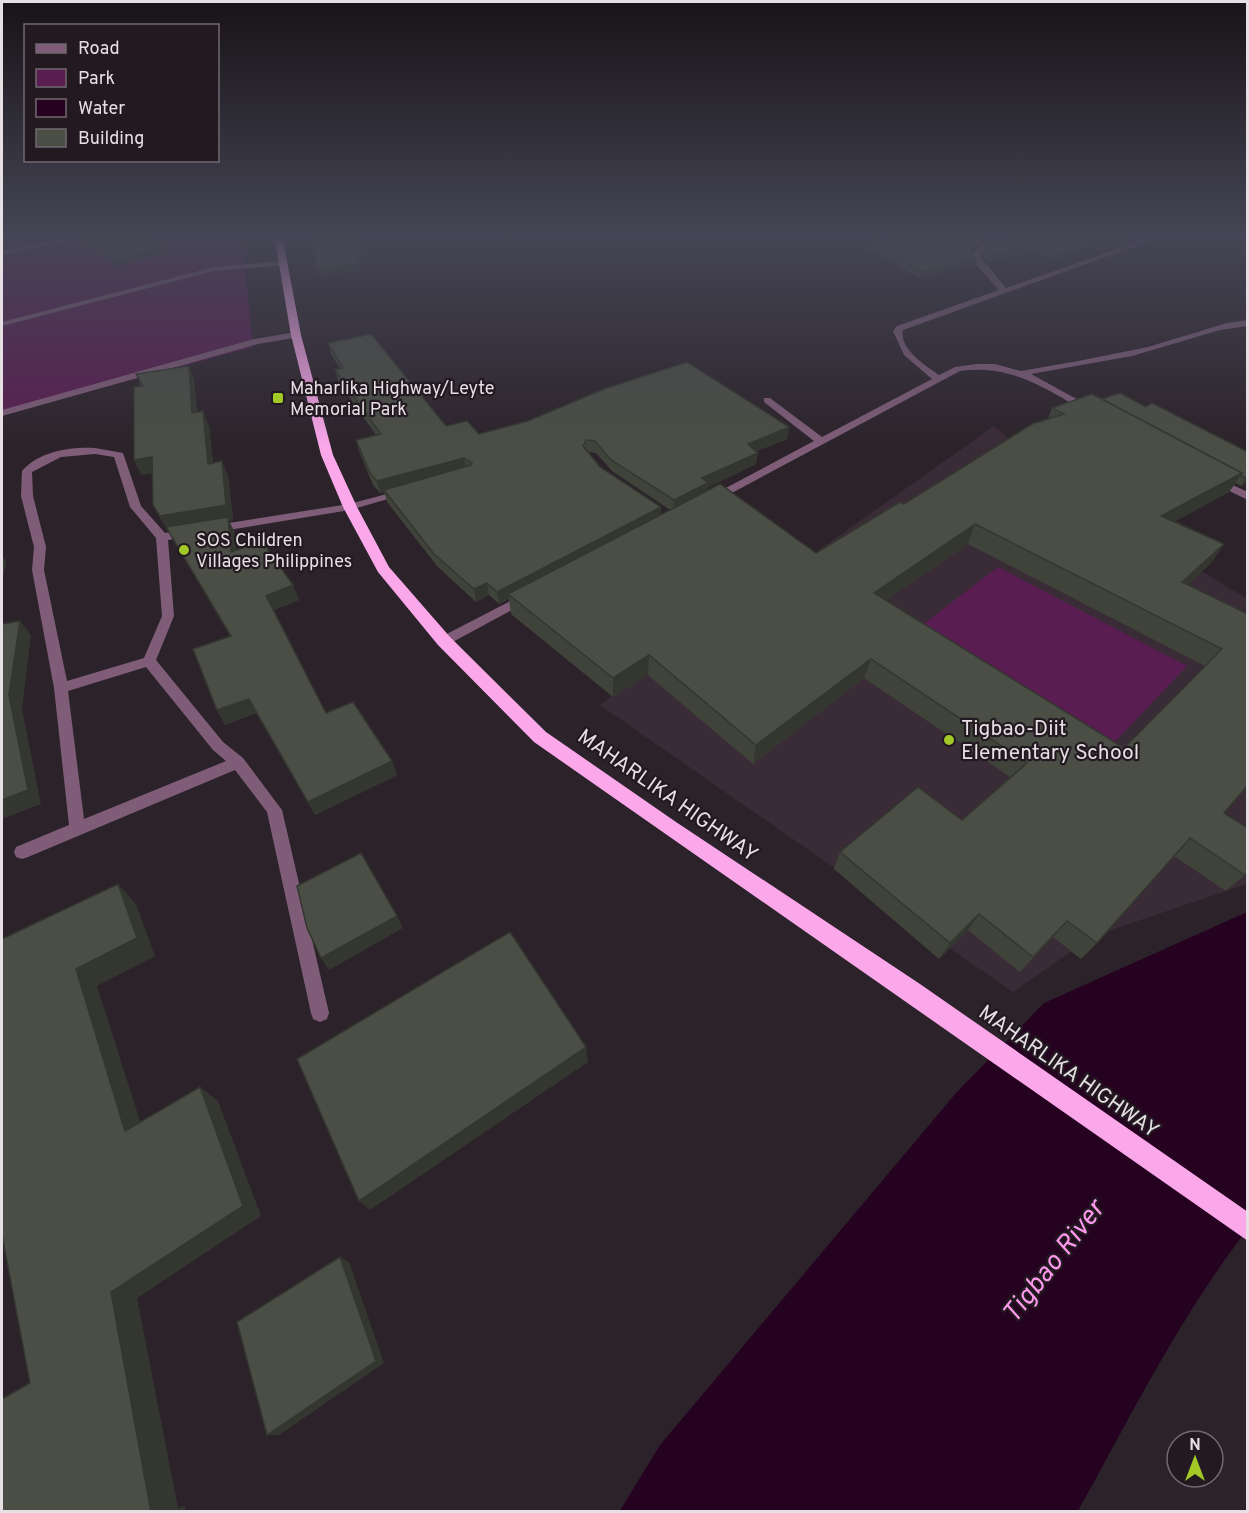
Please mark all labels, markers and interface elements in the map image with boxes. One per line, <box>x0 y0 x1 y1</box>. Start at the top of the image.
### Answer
legend <box>24 24 219 162</box>
text: Road <box>78 38 120 61</box>
text: Park <box>78 68 115 91</box>
text: Water <box>78 98 125 121</box>
text: Building <box>78 128 144 151</box>
place label: Maharlika Highway/Leyte Memorial Park <box>290 378 494 422</box>
marker: Maharlika Highway/Leyte Memorial Park <box>271 391 285 405</box>
place label: SOS Children Villages Philippines <box>196 530 352 574</box>
marker: SOS Children Villages Philippines <box>177 543 191 557</box>
place label: Tigbao-Diit Elementary School <box>961 716 1139 767</box>
street label: MAHARLIKA HIGHWAY <box>572 724 763 869</box>
marker: Tigbao-Diit Elementary School <box>942 733 956 747</box>
street label: MAHARLIKA HIGHWAY <box>973 1000 1164 1145</box>
water label: Tigbao River <box>996 1192 1115 1331</box>
north arrow <box>1165 1429 1225 1489</box>
text: N <box>1189 1436 1201 1456</box>

